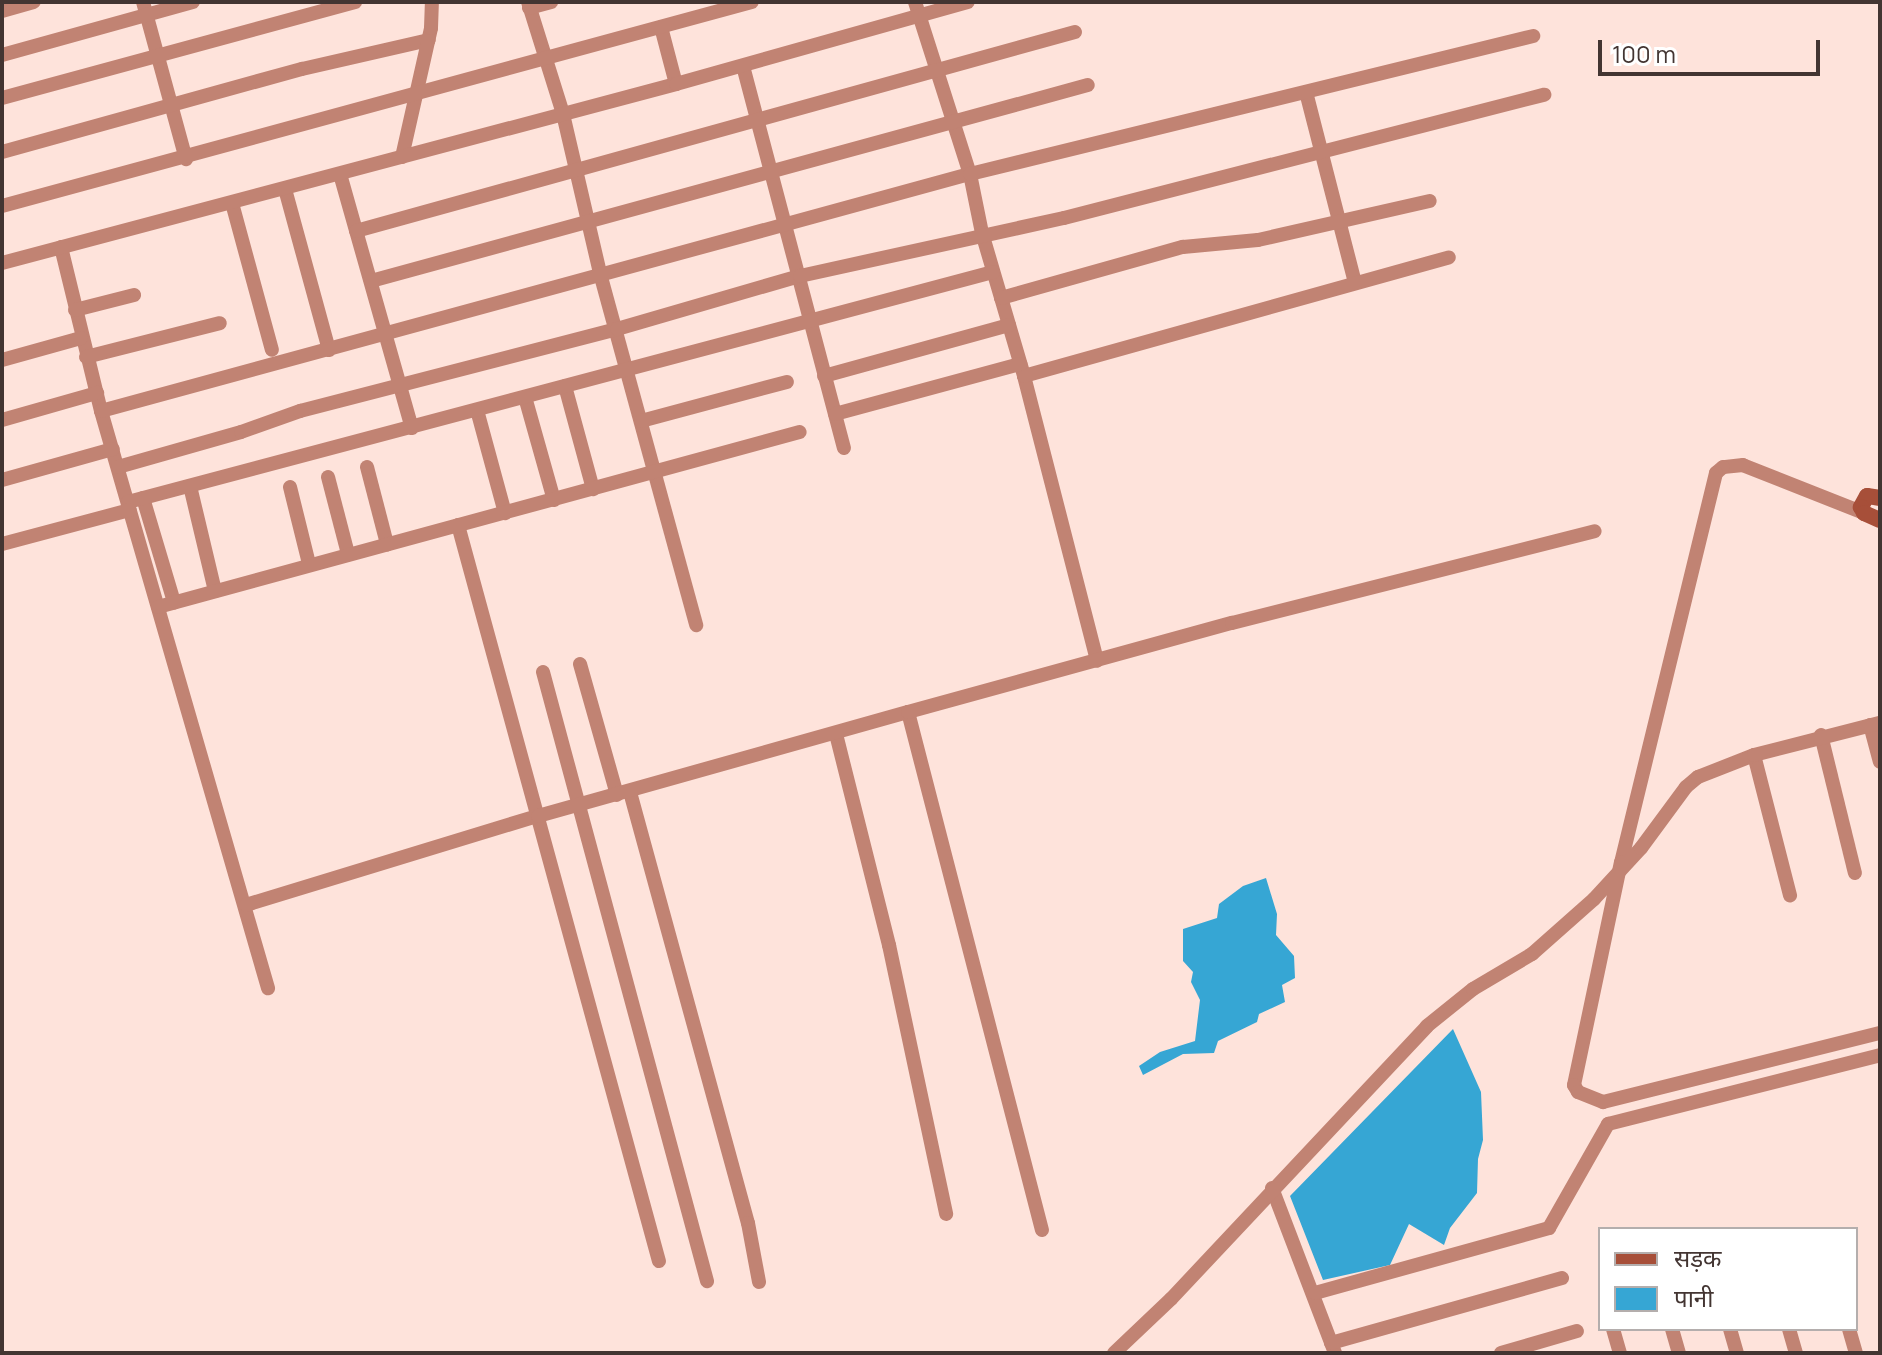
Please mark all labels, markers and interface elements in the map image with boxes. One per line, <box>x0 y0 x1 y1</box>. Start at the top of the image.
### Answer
scale bar <box>1602 24 1824 74</box>
text: 100 m <box>1612 37 1676 70</box>
legend <box>1598 1227 1858 1331</box>
text: सड़क <box>1674 1241 1722 1274</box>
text: पानी <box>1674 1281 1713 1314</box>

